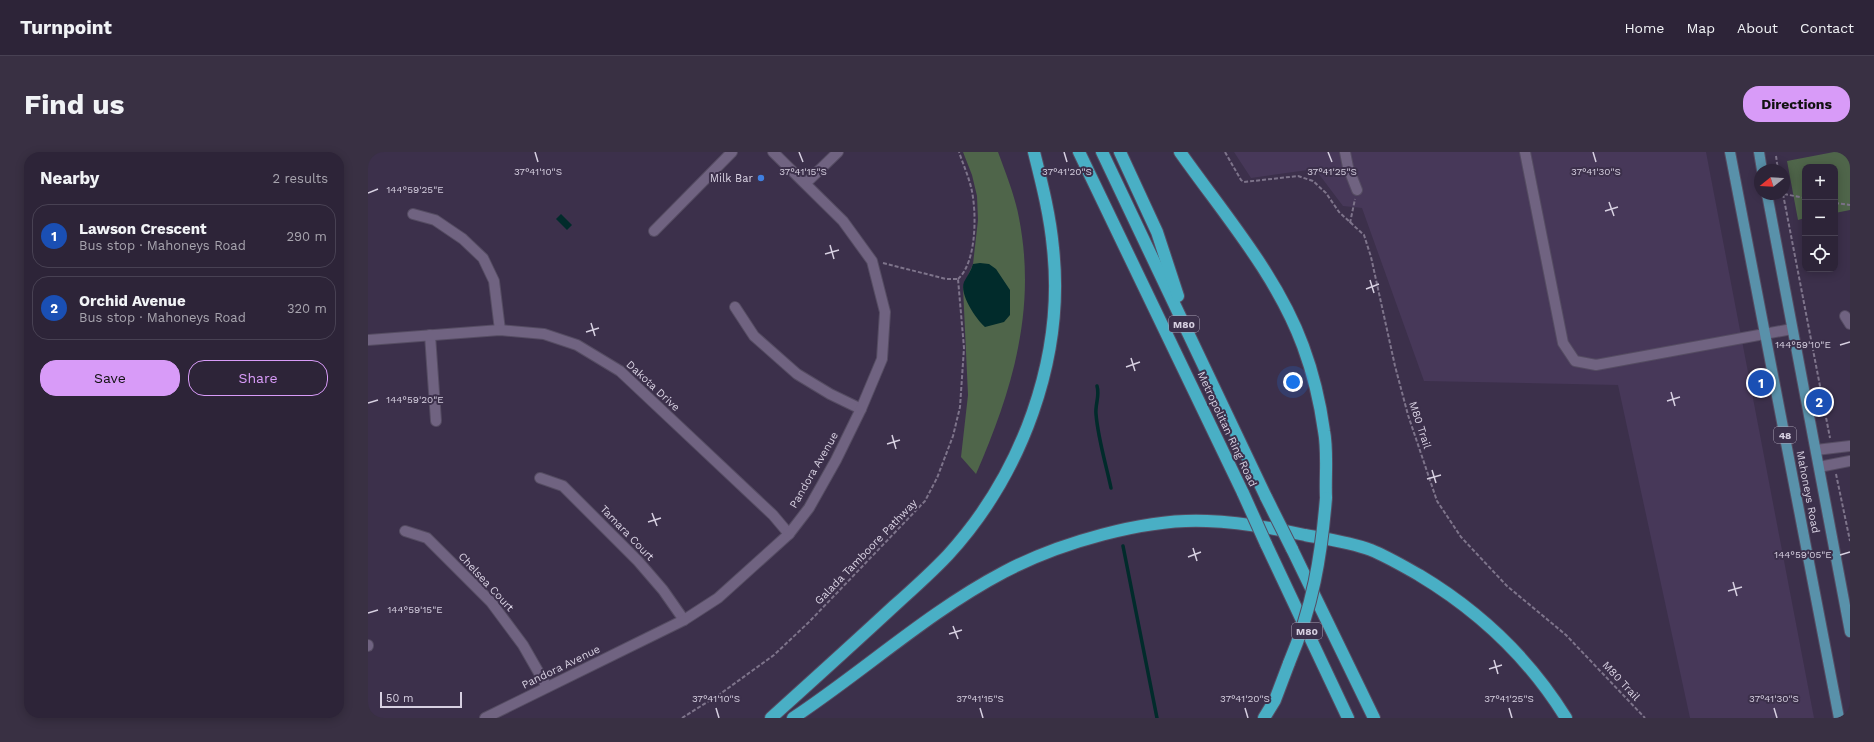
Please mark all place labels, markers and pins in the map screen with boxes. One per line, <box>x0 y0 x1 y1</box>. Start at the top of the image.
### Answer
place label: Milk Bar <box>710 172 753 185</box>
marker: Milk Bar <box>756 173 766 183</box>
pin: 1 <box>1748 368 1774 398</box>
pin: 2 <box>1806 387 1832 417</box>

